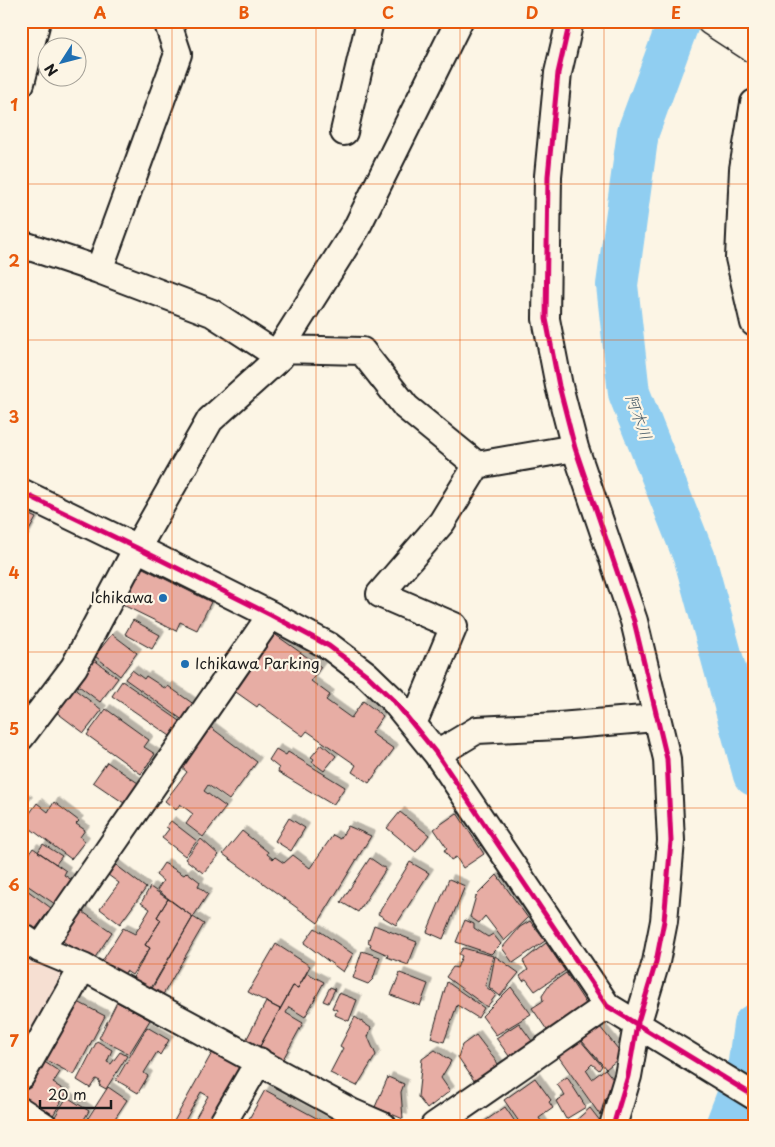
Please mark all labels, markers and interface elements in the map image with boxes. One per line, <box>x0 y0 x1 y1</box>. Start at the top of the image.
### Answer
text: A <box>94 0 107 24</box>
text: B <box>239 0 250 24</box>
text: C <box>382 0 394 24</box>
text: D <box>526 0 538 24</box>
text: E <box>671 0 681 24</box>
north arrow <box>38 38 88 88</box>
text: N <box>39 59 63 81</box>
text: 1 <box>10 92 18 116</box>
text: 2 <box>8 248 20 272</box>
water label: 阿木川 <box>620 390 659 443</box>
text: 3 <box>9 404 19 428</box>
text: 4 <box>9 560 20 584</box>
place label: Ichikawa <box>90 585 154 608</box>
marker: Ichikawa <box>157 592 169 604</box>
place label: Ichikawa Parking <box>195 651 320 674</box>
marker: Ichikawa Parking <box>179 658 191 670</box>
text: 5 <box>9 716 19 740</box>
text: 6 <box>8 872 20 896</box>
text: 7 <box>9 1028 19 1052</box>
scale bar <box>40 1077 111 1109</box>
text: 20 m <box>48 1082 87 1105</box>

